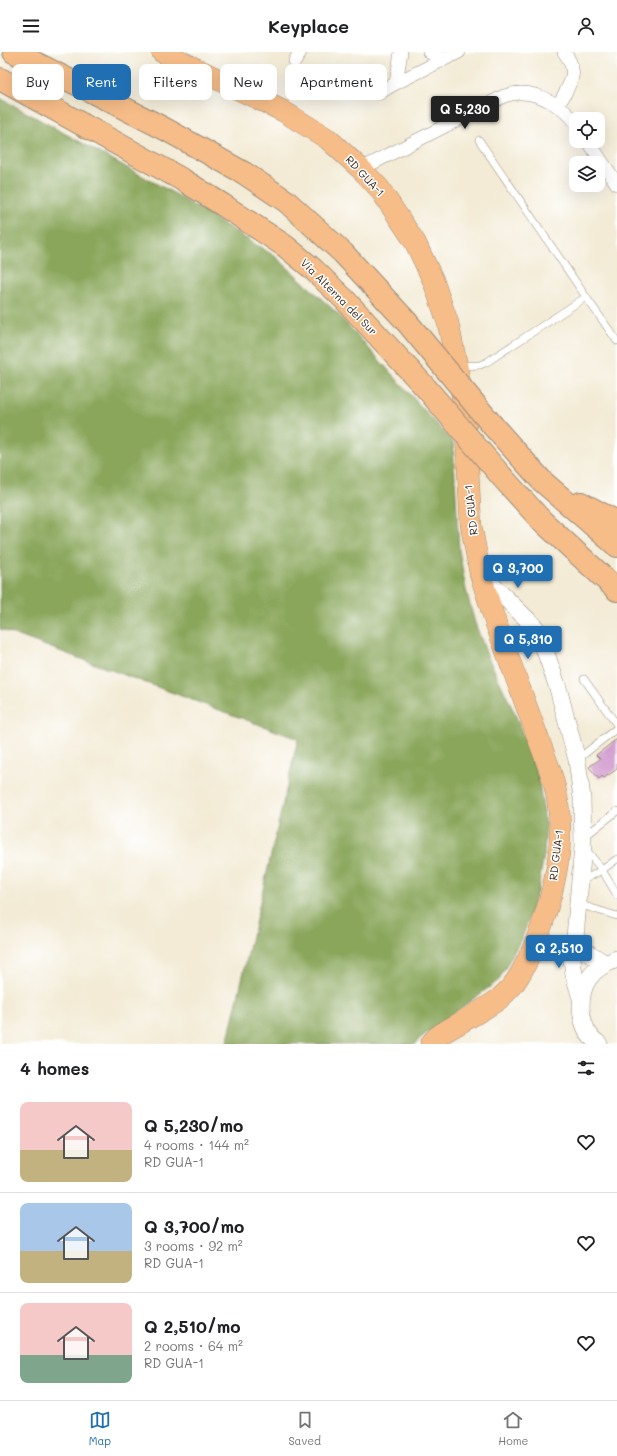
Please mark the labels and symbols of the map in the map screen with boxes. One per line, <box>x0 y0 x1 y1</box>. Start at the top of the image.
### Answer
pin: Q 5,230 <box>428 96 502 130</box>
street label: RD GUA-1 <box>343 152 388 199</box>
street label: Vía Alterna del Sur <box>298 255 381 338</box>
street label: RD GUA-1 <box>460 484 481 536</box>
pin: Q 3,700 <box>481 555 555 589</box>
pin: Q 5,310 <box>491 626 565 660</box>
street label: RD GUA-1 <box>545 829 566 881</box>
pin: Q 2,510 <box>522 935 596 969</box>

